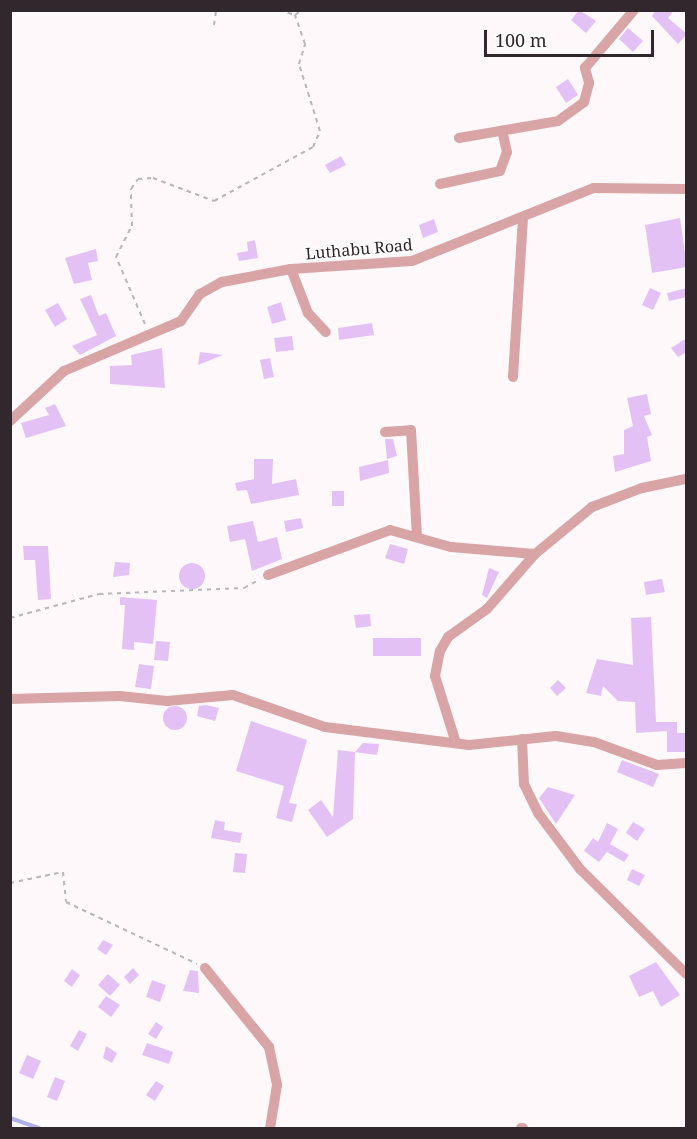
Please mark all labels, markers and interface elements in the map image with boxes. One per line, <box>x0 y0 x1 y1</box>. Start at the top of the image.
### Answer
scale bar <box>487 18 656 56</box>
text: 100 m <box>495 28 547 52</box>
street label: Luthabu Road <box>305 235 413 263</box>

